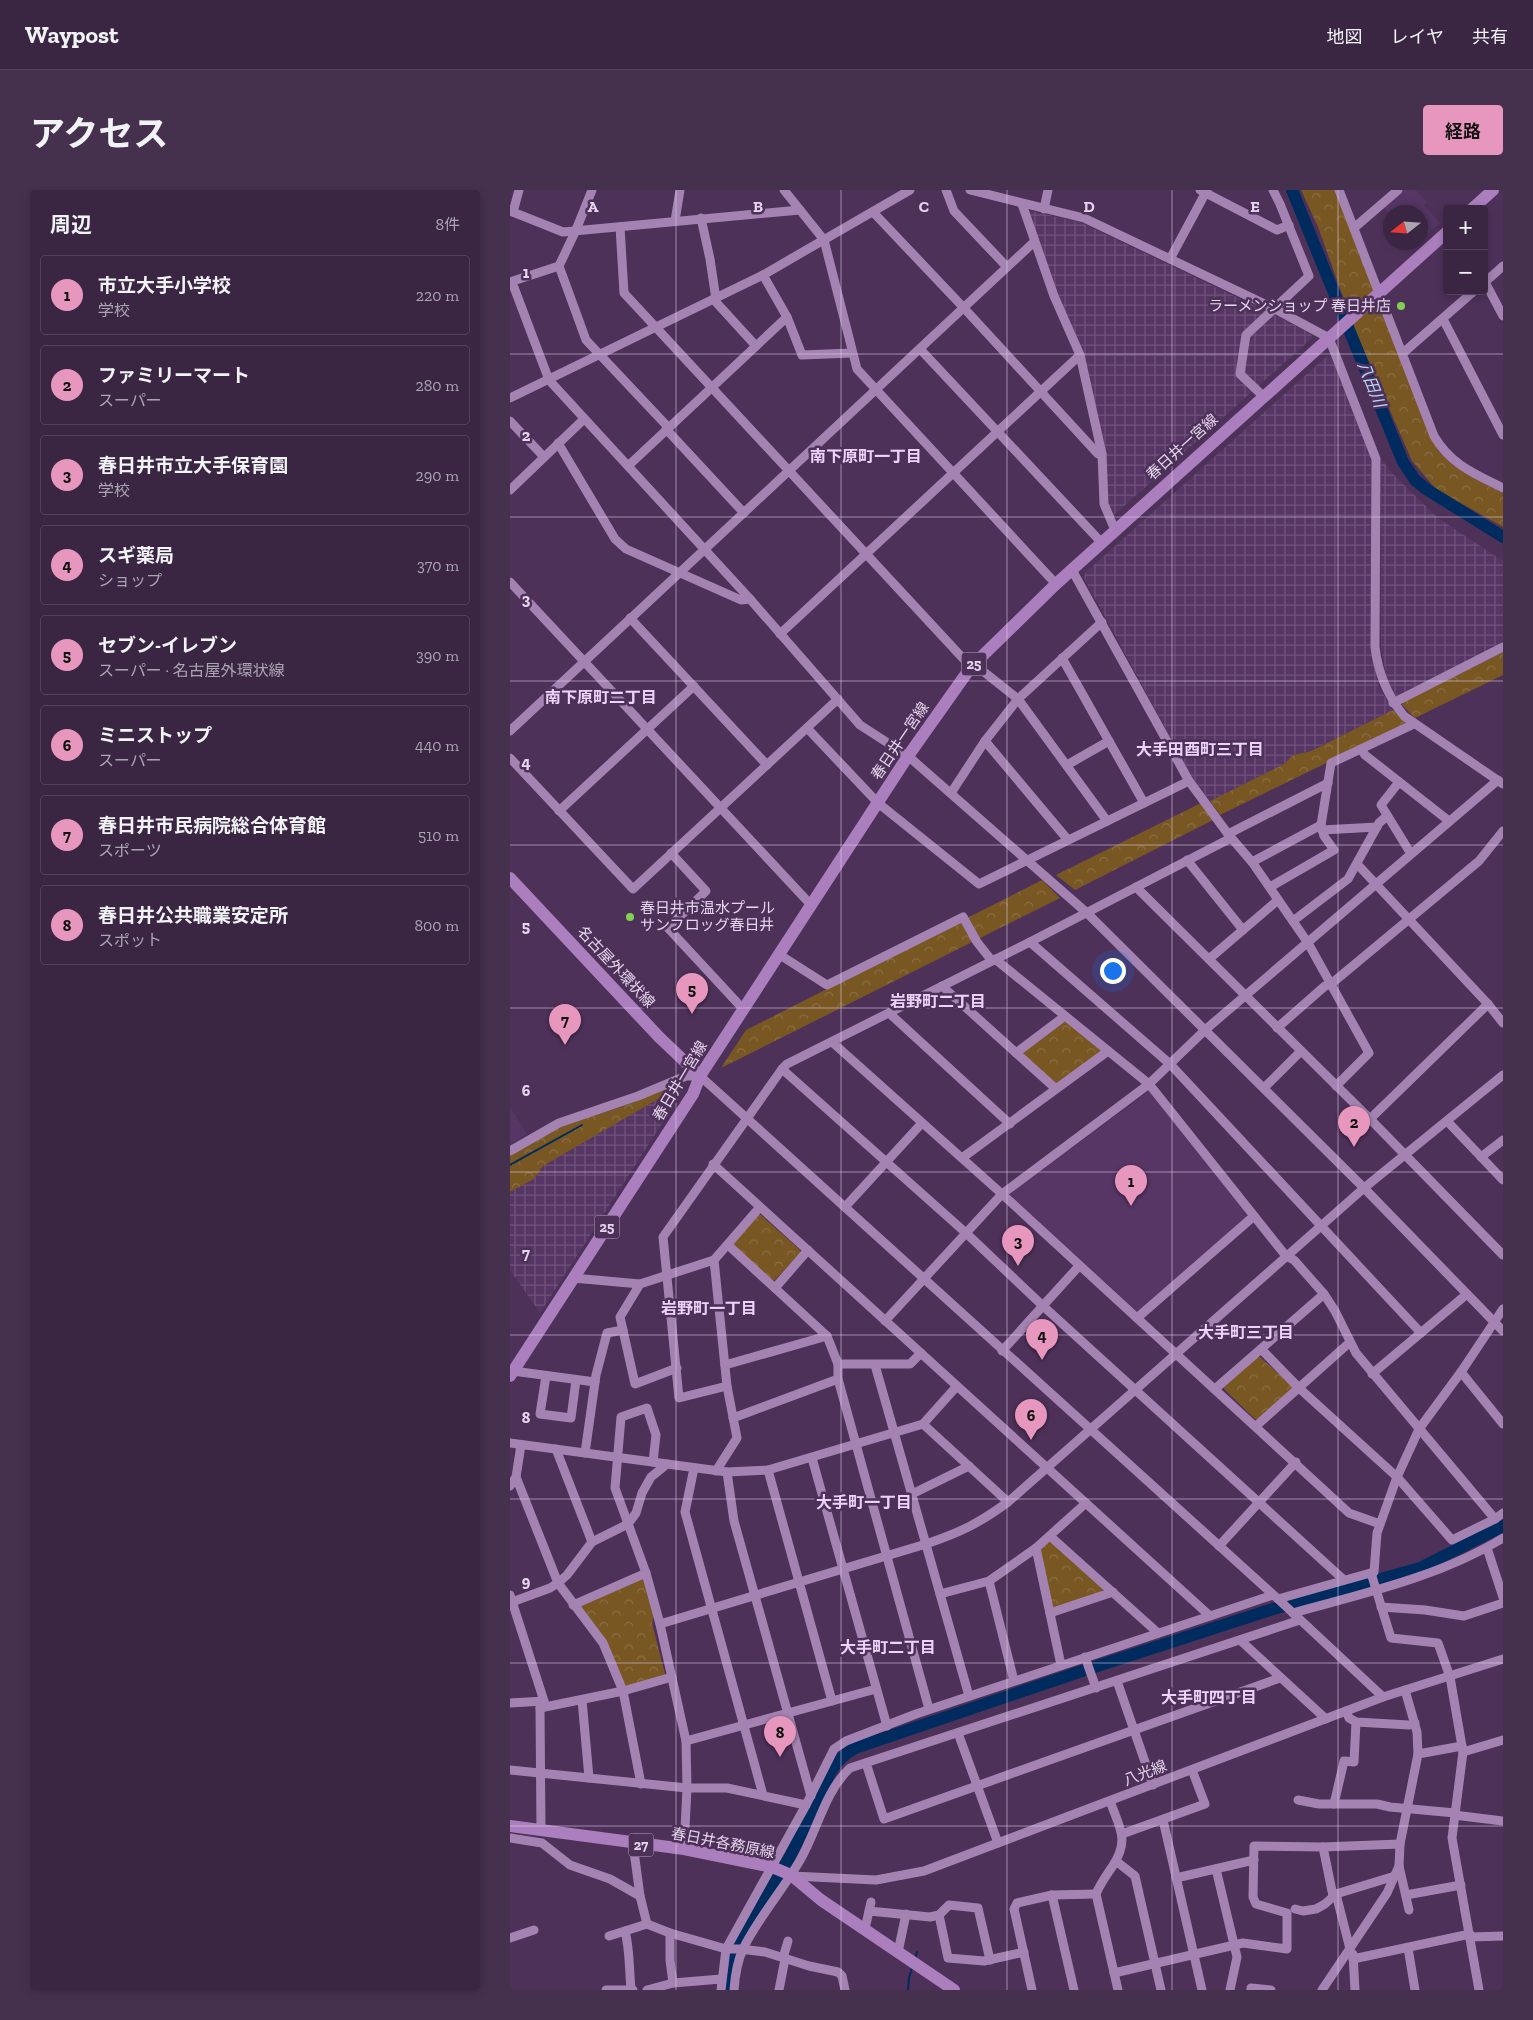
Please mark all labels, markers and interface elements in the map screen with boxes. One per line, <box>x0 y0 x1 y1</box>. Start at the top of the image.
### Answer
text: Waypost <box>25 20 119 49</box>
text: 地図 <box>1327 26 1363 48</box>
text: レイヤ <box>1391 26 1444 48</box>
text: 共有 <box>1472 26 1508 48</box>
button: 経路 <box>1423 105 1503 155</box>
text: アクセス <box>30 113 168 155</box>
text: A <box>588 197 599 216</box>
text: B <box>753 197 763 216</box>
text: C <box>919 197 929 216</box>
text: D <box>1083 197 1095 216</box>
text: E <box>1250 197 1260 216</box>
north arrow <box>1383 205 1428 250</box>
map controls <box>1443 205 1488 295</box>
button: + <box>1443 205 1488 250</box>
text: 周辺 <box>50 212 92 237</box>
text: 8件 <box>435 215 460 234</box>
button: − <box>1443 250 1488 295</box>
text: 1 <box>523 263 530 282</box>
text: 市立大手小学校 <box>98 274 231 297</box>
text: 1 <box>64 286 70 305</box>
text: 220 m <box>416 286 459 305</box>
place label: ラーメンショップ 春日井店 <box>1208 297 1391 315</box>
marker: ラーメンショップ 春日井店 <box>1395 300 1407 312</box>
text: 学校 <box>98 301 130 320</box>
water label: 八田川 <box>1354 358 1390 412</box>
text: ファミリーマート <box>98 364 250 387</box>
text: 2 <box>63 376 71 395</box>
text: 280 m <box>415 376 459 395</box>
text: スーパー <box>98 391 162 410</box>
street label: 春日井一宮線 <box>1143 410 1221 484</box>
text: 2 <box>522 426 531 445</box>
district label: 南下原町一丁目 <box>810 447 922 466</box>
text: 春日井市立大手保育園 <box>98 454 288 477</box>
text: 3 <box>63 466 71 485</box>
text: 290 m <box>416 466 459 485</box>
text: 学校 <box>98 481 130 500</box>
text: スギ薬局 <box>98 544 174 567</box>
text: 4 <box>62 556 72 575</box>
text: 370 m <box>417 556 459 575</box>
text: ショップ <box>98 571 162 590</box>
text: 3 <box>522 590 531 609</box>
text: セブン-イレブン <box>98 634 237 657</box>
text: 5 <box>63 646 71 665</box>
text: 390 m <box>416 646 459 665</box>
road number: 25 <box>962 652 986 676</box>
text: スーパー · 名古屋外環状線 <box>98 661 285 680</box>
district label: 南下原町二丁目 <box>545 688 657 707</box>
street label: 春日井一宮線 <box>867 699 933 783</box>
text: ミニストップ <box>98 724 212 747</box>
text: 6 <box>63 736 71 755</box>
text: 440 m <box>415 736 459 755</box>
district label: 大手田酉町三丁目 <box>1136 740 1264 759</box>
text: スーパー <box>98 751 162 770</box>
text: 4 <box>521 753 531 772</box>
text: 春日井市民病院総合体育館 <box>98 814 326 837</box>
text: 7 <box>63 826 71 845</box>
text: 510 m <box>418 826 459 845</box>
text: スポーツ <box>98 841 162 860</box>
place label: 春日井市温水プール サンフロッグ春日井 <box>640 899 775 934</box>
text: 春日井公共職業安定所 <box>98 904 288 927</box>
marker: 春日井市温水プール サンフロッグ春日井 <box>624 911 636 923</box>
text: 8 <box>63 916 71 935</box>
text: 800 m <box>415 916 459 935</box>
text: 5 <box>522 917 530 936</box>
street label: 名古屋外環状線 <box>574 922 658 1012</box>
text: スポット <box>98 931 162 950</box>
your location <box>1100 958 1126 984</box>
pin: 5 <box>676 973 708 1014</box>
district label: 岩野町二丁目 <box>890 992 986 1011</box>
pin: 7 <box>549 1004 581 1045</box>
street label: 春日井一宮線 <box>649 1038 711 1124</box>
text: 6 <box>522 1081 531 1100</box>
pin: 2 <box>1338 1106 1370 1147</box>
pin: 1 <box>1115 1165 1147 1206</box>
road number: 25 <box>594 1216 620 1238</box>
pin: 3 <box>1002 1225 1034 1266</box>
text: 7 <box>522 1244 530 1263</box>
district label: 岩野町一丁目 <box>661 1299 757 1318</box>
pin: 4 <box>1026 1319 1058 1360</box>
district label: 大手町三丁目 <box>1198 1323 1294 1342</box>
pin: 6 <box>1015 1399 1047 1440</box>
text: 8 <box>522 1408 531 1427</box>
district label: 大手町一丁目 <box>816 1493 912 1512</box>
text: 9 <box>522 1572 531 1591</box>
district label: 大手町二丁目 <box>840 1638 936 1657</box>
district label: 大手町四丁目 <box>1161 1688 1257 1707</box>
pin: 8 <box>764 1716 796 1757</box>
street label: 八光線 <box>1121 1757 1169 1789</box>
street label: 春日井各務原線 <box>670 1824 776 1862</box>
road number: 27 <box>628 1834 654 1856</box>

